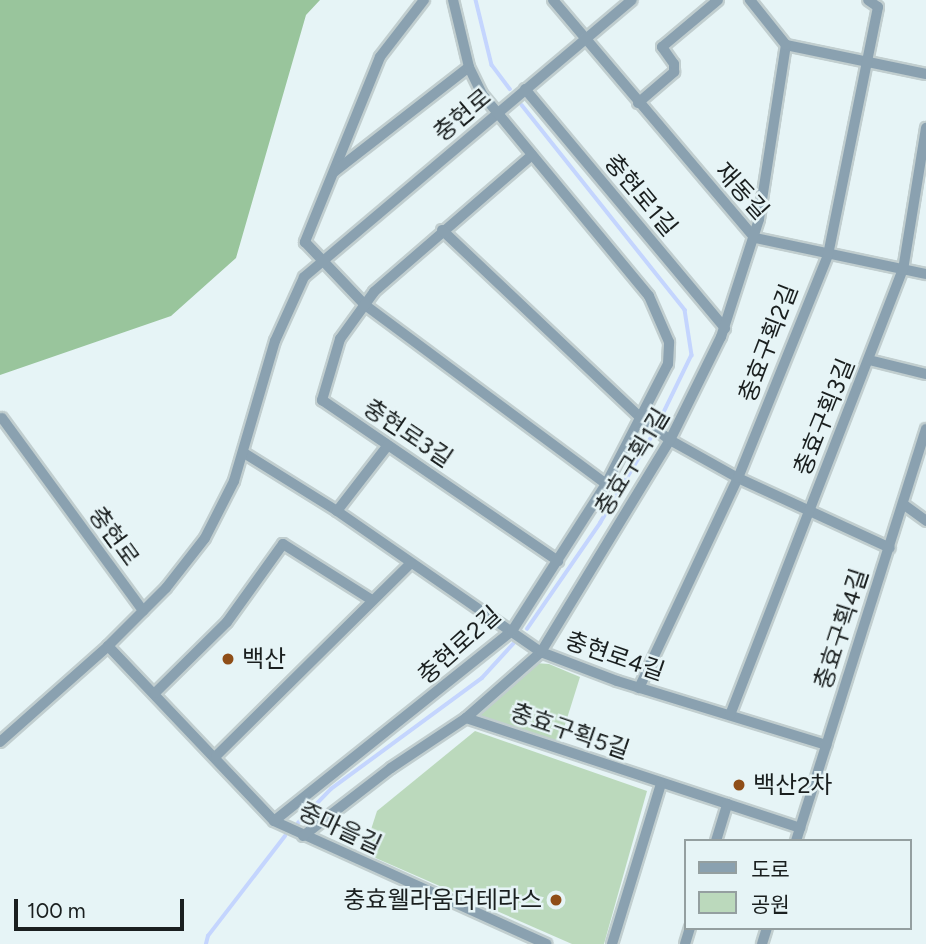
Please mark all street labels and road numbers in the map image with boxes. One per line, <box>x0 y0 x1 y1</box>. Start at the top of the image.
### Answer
street label: 충현로 <box>427 83 497 147</box>
street label: 충현로1길 <box>598 148 684 242</box>
street label: 재동길 <box>709 157 775 225</box>
street label: 충효구획2길 <box>732 280 804 406</box>
street label: 충효구획3길 <box>788 354 860 480</box>
street label: 충현로3길 <box>358 393 458 473</box>
street label: 충효구획1길 <box>589 403 675 521</box>
street label: 충현로 <box>83 501 145 571</box>
street label: 충효구획4길 <box>808 565 874 693</box>
street label: 충현로2길 <box>412 600 506 690</box>
street label: 충현로4길 <box>562 626 668 686</box>
street label: 충효구획5길 <box>507 697 633 765</box>
street label: 중마을길 <box>294 796 386 860</box>

